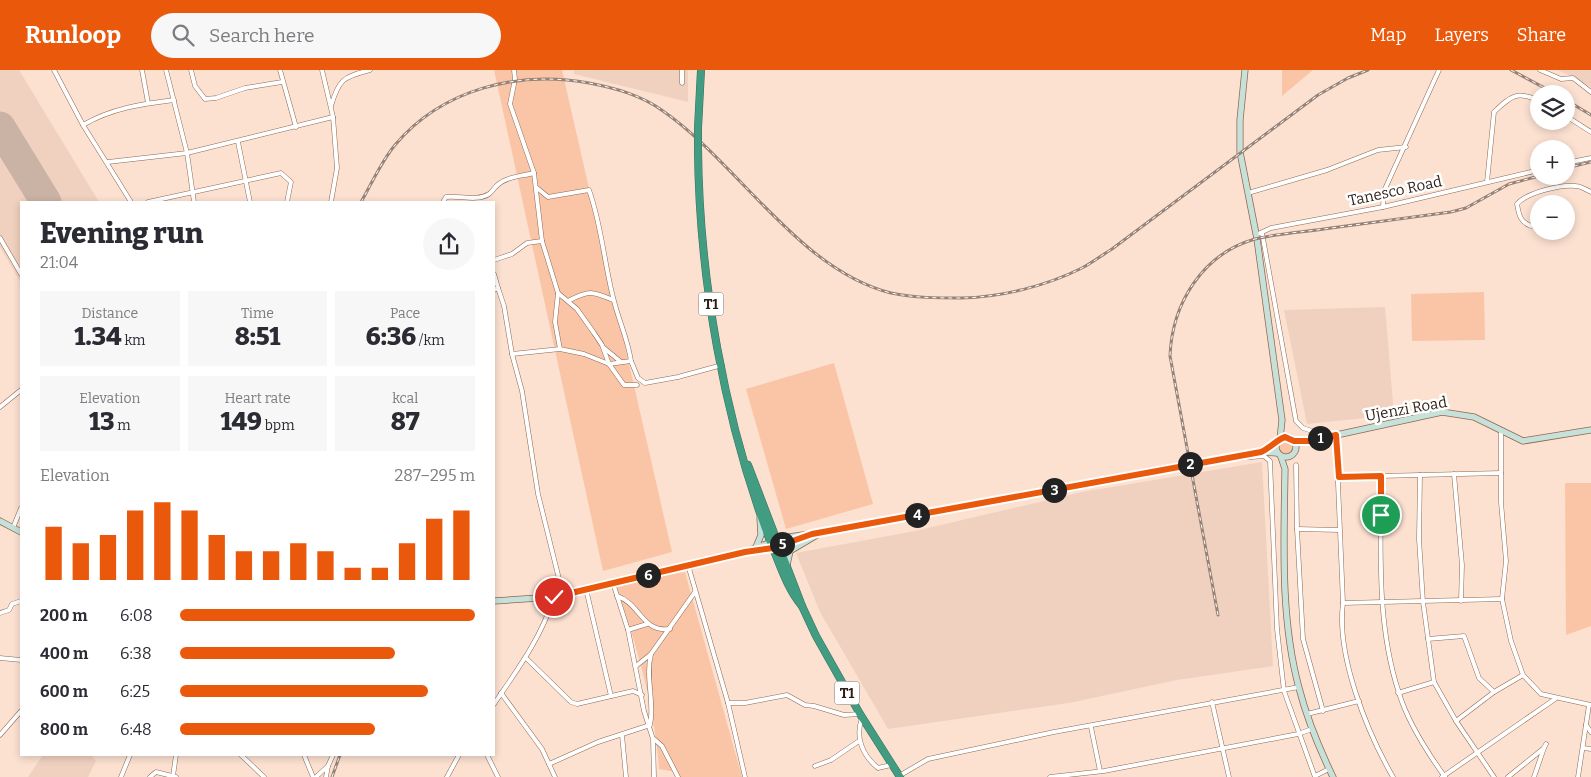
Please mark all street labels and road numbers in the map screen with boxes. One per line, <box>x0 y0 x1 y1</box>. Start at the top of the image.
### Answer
street label: Tanesco Road <box>1347 172 1444 210</box>
road number: T1 <box>698 292 724 315</box>
street label: Ujenzi Road <box>1364 393 1448 425</box>
road number: T1 <box>834 682 860 704</box>

